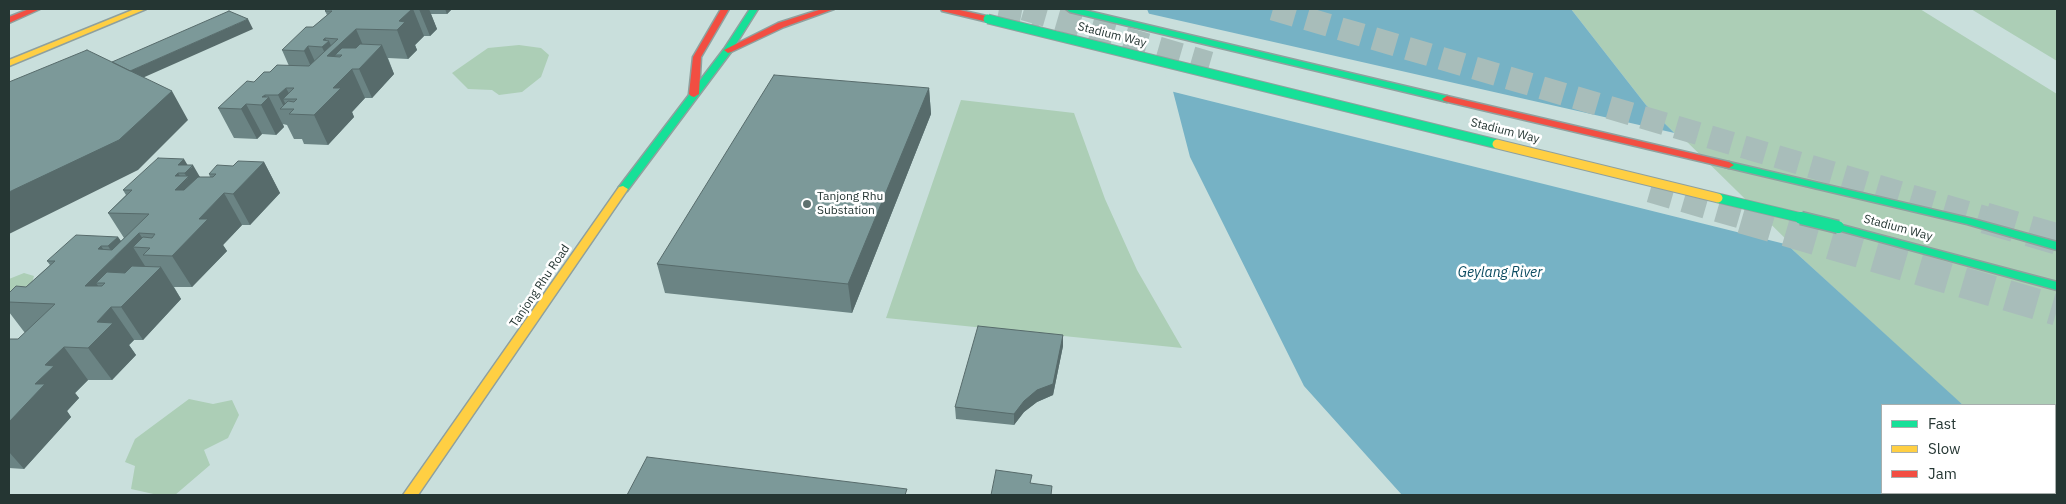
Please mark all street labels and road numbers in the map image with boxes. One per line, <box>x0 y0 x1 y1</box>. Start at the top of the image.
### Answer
street label: Stadium Way <box>1076 19 1148 51</box>
street label: Stadium Way <box>1469 115 1541 147</box>
street label: Stadium Way <box>1862 212 1934 244</box>
street label: Tanjong Rhu Road <box>507 242 573 330</box>

